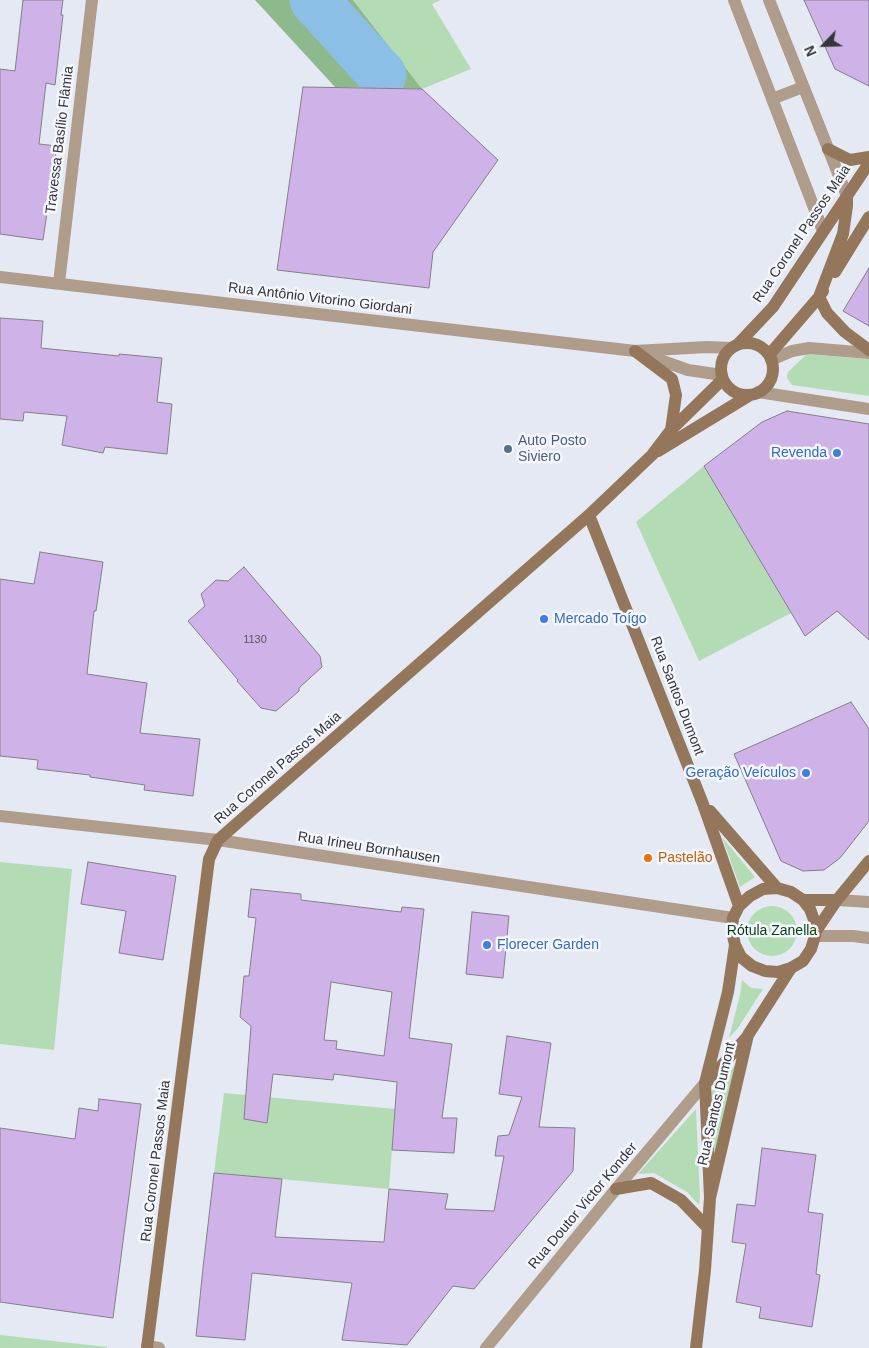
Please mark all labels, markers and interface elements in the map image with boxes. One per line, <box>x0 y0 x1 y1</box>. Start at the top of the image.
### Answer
north arrow <box>799 20 849 70</box>
text: N <box>801 43 820 59</box>
street label: Travessa Basílio Flâmia <box>43 65 77 215</box>
street label: Rua Coronel Passos Maia <box>750 162 854 306</box>
street label: Rua Antônio Vitorino Giordani <box>227 279 413 319</box>
place label: Auto Posto Siviero <box>518 433 586 466</box>
marker: Auto Posto Siviero <box>502 443 514 455</box>
place label: Revenda <box>771 445 827 461</box>
marker: Revenda <box>831 447 843 459</box>
place label: Mercado Toígo <box>554 611 647 627</box>
marker: Mercado Toígo <box>538 613 550 625</box>
house number: 1130 <box>243 633 267 647</box>
street label: Rua Santos Dumont <box>647 634 707 758</box>
street label: Rua Coronel Passos Maia <box>211 708 345 828</box>
place label: Geração Veículos <box>685 765 796 781</box>
marker: Geração Veículos <box>800 767 812 779</box>
street label: Rua Irineu Bornhausen <box>297 828 441 868</box>
place label: Pastelão <box>658 850 712 866</box>
marker: Pastelão <box>642 852 654 864</box>
park label: Rótula Zanella <box>727 923 817 939</box>
place label: Florecer Garden <box>497 937 599 953</box>
marker: Florecer Garden <box>481 939 493 951</box>
street label: Rua Santos Dumont <box>695 1041 739 1167</box>
street label: Rua Coronel Passos Maia <box>138 1079 174 1243</box>
street label: Rua Doutor Victor Konder <box>525 1139 641 1273</box>

